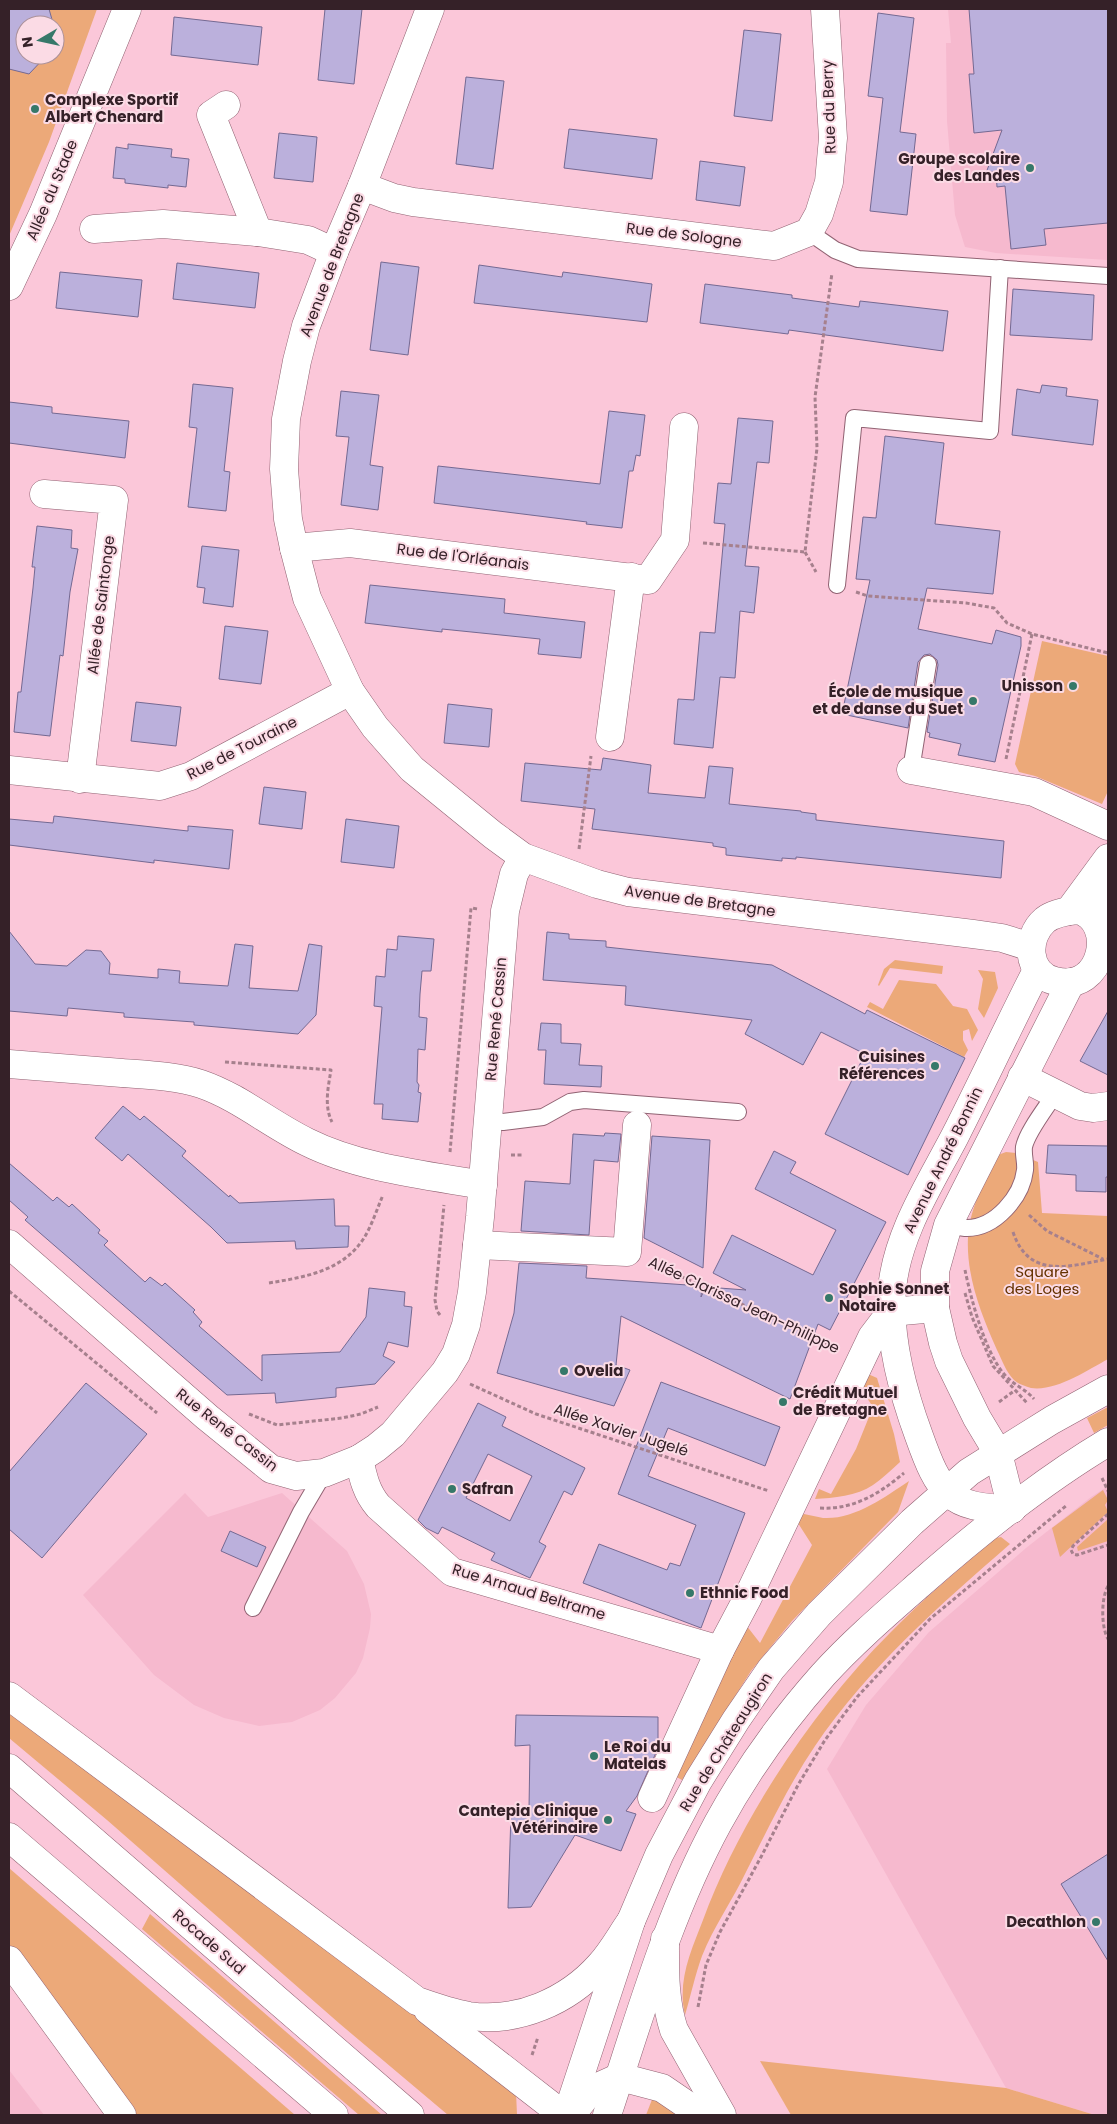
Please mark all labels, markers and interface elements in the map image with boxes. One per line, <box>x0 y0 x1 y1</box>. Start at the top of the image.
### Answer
north arrow <box>15 15 65 65</box>
text: N <box>16 35 38 49</box>
street label: Rue du Berry <box>816 59 841 154</box>
place label: Complexe Sportif Albert Chenard <box>45 89 179 127</box>
marker: Complexe Sportif Albert Chenard <box>29 103 41 115</box>
street label: Allée du Stade <box>21 136 82 243</box>
place label: Groupe scolaire des Landes <box>898 148 1020 186</box>
marker: Groupe scolaire des Landes <box>1024 162 1036 174</box>
street label: Avenue de Bretagne <box>294 190 369 340</box>
street label: Rue de Sologne <box>625 217 743 252</box>
street label: Allée de Saintonge <box>82 534 119 676</box>
street label: Rue de l'Orléanais <box>396 538 531 575</box>
place label: Unisson <box>1001 675 1063 696</box>
marker: Unisson <box>1067 680 1079 692</box>
place label: École de musique et de danse du Suet <box>812 681 963 719</box>
marker: École de musique et de danse du Suet <box>967 695 979 707</box>
street label: Rue de Touraine <box>183 711 301 784</box>
street label: Avenue de Bretagne <box>623 879 777 922</box>
street label: Rue René Cassin <box>480 956 511 1082</box>
place label: Cuisines Références <box>839 1046 925 1084</box>
marker: Cuisines Références <box>929 1060 941 1072</box>
street label: Avenue André Bonnin <box>898 1083 987 1236</box>
street label: Allée Clarissa Jean-Philippe <box>645 1251 843 1358</box>
park label: Square des Loges <box>1005 1261 1079 1299</box>
place label: Sophie Sonnet Notaire <box>839 1278 949 1316</box>
marker: Sophie Sonnet Notaire <box>823 1292 835 1304</box>
place label: Ovelia <box>574 1360 623 1381</box>
marker: Ovelia <box>558 1365 570 1377</box>
place label: Crédit Mutuel de Bretagne <box>793 1382 898 1420</box>
street label: Rue René Cassin <box>172 1383 283 1476</box>
marker: Crédit Mutuel de Bretagne <box>777 1396 789 1408</box>
street label: Allée Xavier Jugelé <box>551 1398 691 1461</box>
place label: Safran <box>462 1478 514 1499</box>
marker: Safran <box>446 1483 458 1495</box>
street label: Rue Arnaud Beltrame <box>450 1558 608 1625</box>
place label: Ethnic Food <box>700 1582 789 1603</box>
marker: Ethnic Food <box>684 1587 696 1599</box>
street label: Rue de Châteaugiron <box>674 1668 777 1815</box>
place label: Le Roi du Matelas <box>604 1736 671 1774</box>
marker: Le Roi du Matelas <box>588 1750 600 1762</box>
place label: Cantepia Clinique Vétérinaire <box>459 1800 598 1838</box>
marker: Cantepia Clinique Vétérinaire <box>602 1814 614 1826</box>
street label: Rocade Sud <box>168 1904 250 1979</box>
place label: Decathlon <box>1006 1911 1086 1932</box>
marker: Decathlon <box>1090 1916 1102 1928</box>

